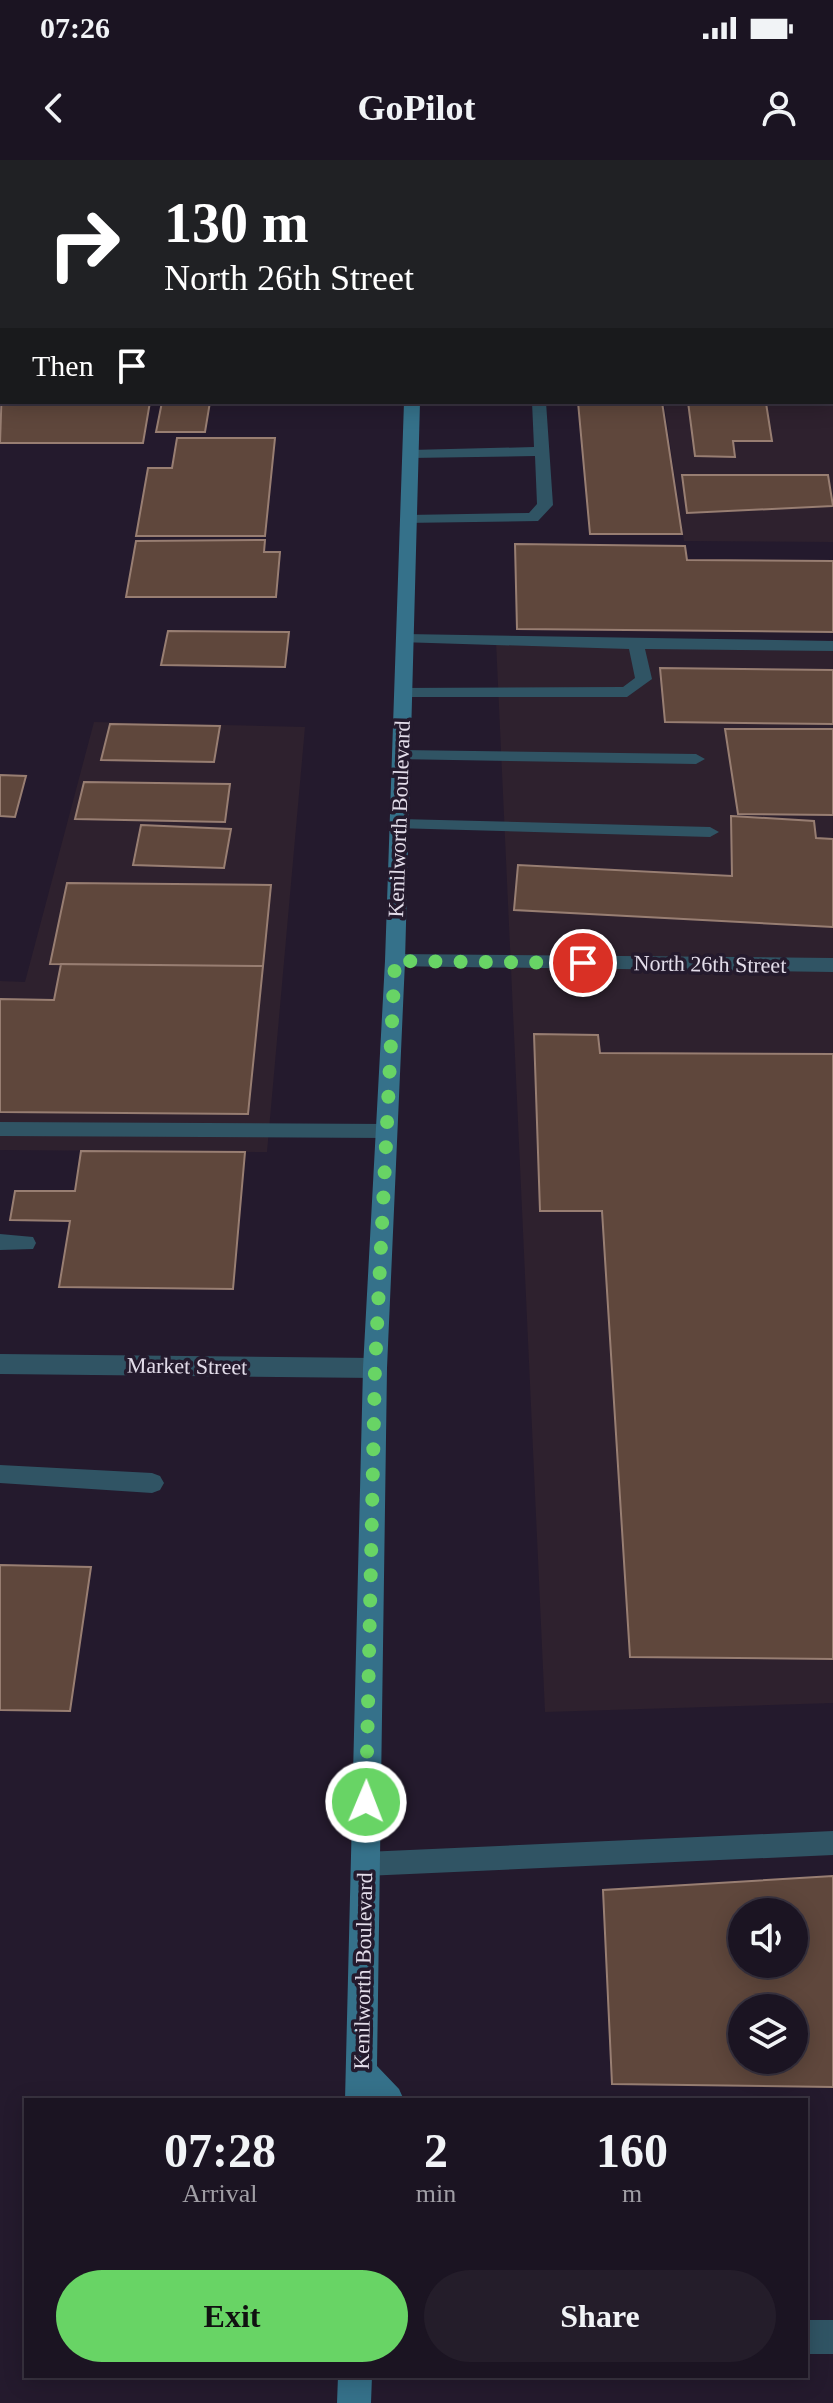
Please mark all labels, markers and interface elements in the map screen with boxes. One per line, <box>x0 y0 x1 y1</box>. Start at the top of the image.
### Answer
text: 07:26 <box>40 11 110 44</box>
icon: back <box>32 86 76 130</box>
icon: person <box>757 86 801 130</box>
text: GoPilot <box>358 88 475 128</box>
icon: right <box>32 192 136 296</box>
text: 130 m <box>164 192 309 254</box>
text: North 26th Street <box>164 258 414 298</box>
icon: arrive <box>110 344 154 388</box>
text: Then <box>32 349 94 382</box>
street label: Kenilworth Boulevard <box>383 720 415 918</box>
pin <box>549 929 617 997</box>
icon: arrive <box>561 941 605 985</box>
street label: North 26th Street <box>633 950 787 978</box>
street label: Market Street <box>127 1352 247 1380</box>
position arrow <box>324 1760 408 1844</box>
street label: Kenilworth Boulevard <box>349 1872 377 2070</box>
map controls <box>728 1898 808 2074</box>
button: sound <box>728 1898 808 1978</box>
button: layers <box>728 1994 808 2074</box>
text: 07:28 <box>164 2124 276 2177</box>
text: 2 <box>424 2124 448 2177</box>
text: 160 <box>596 2124 668 2177</box>
text: Arrival <box>182 2179 257 2208</box>
text: min <box>416 2179 456 2208</box>
text: m <box>622 2179 642 2208</box>
button: Exit <box>56 2270 408 2362</box>
button: Share <box>424 2270 776 2362</box>

